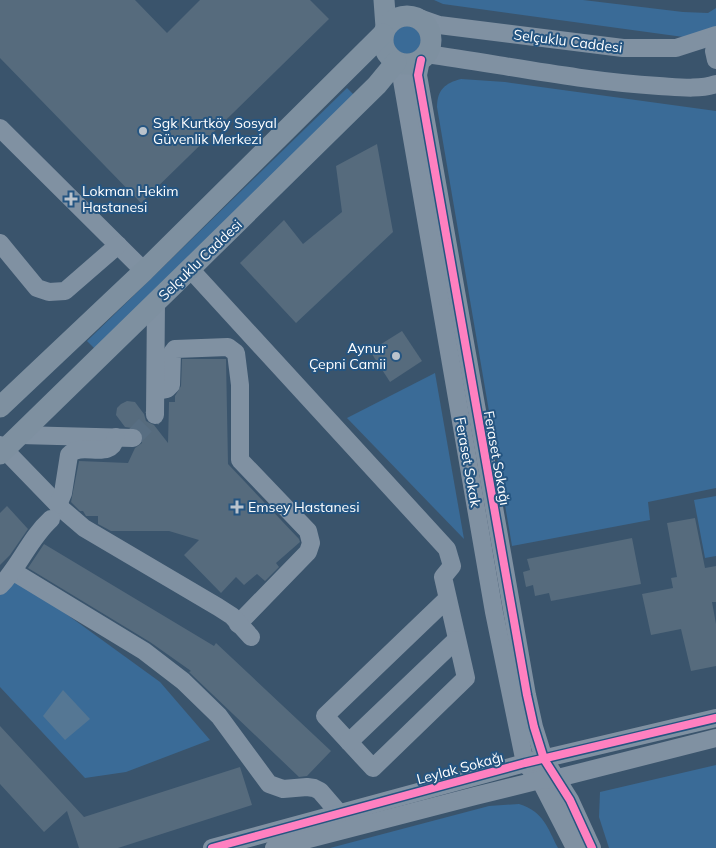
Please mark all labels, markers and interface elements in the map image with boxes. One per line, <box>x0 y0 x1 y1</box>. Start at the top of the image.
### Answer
street label: Selçuklu Caddesi <box>513 25 623 57</box>
place label: Sgk Kurtköy Sosyal Güvenlik Merkezi <box>153 114 277 148</box>
marker: Sgk Kurtköy Sosyal Güvenlik Merkezi <box>137 125 149 137</box>
place label: Lokman Hekim Hastanesi <box>82 182 179 216</box>
marker: Lokman Hekim Hastanesi <box>64 192 78 206</box>
street label: Selçuklu Caddesi <box>154 216 246 304</box>
place label: Aynur Çepni Camii <box>309 339 387 373</box>
marker: Aynur Çepni Camii <box>390 350 402 362</box>
street label: Feraset Sokağı <box>480 409 514 507</box>
street label: Feraset Sokak <box>451 416 485 509</box>
place label: Emsey Hastanesi <box>248 498 359 516</box>
marker: Emsey Hastanesi <box>230 500 244 514</box>
street label: Leylak Sokağı <box>415 748 505 788</box>

